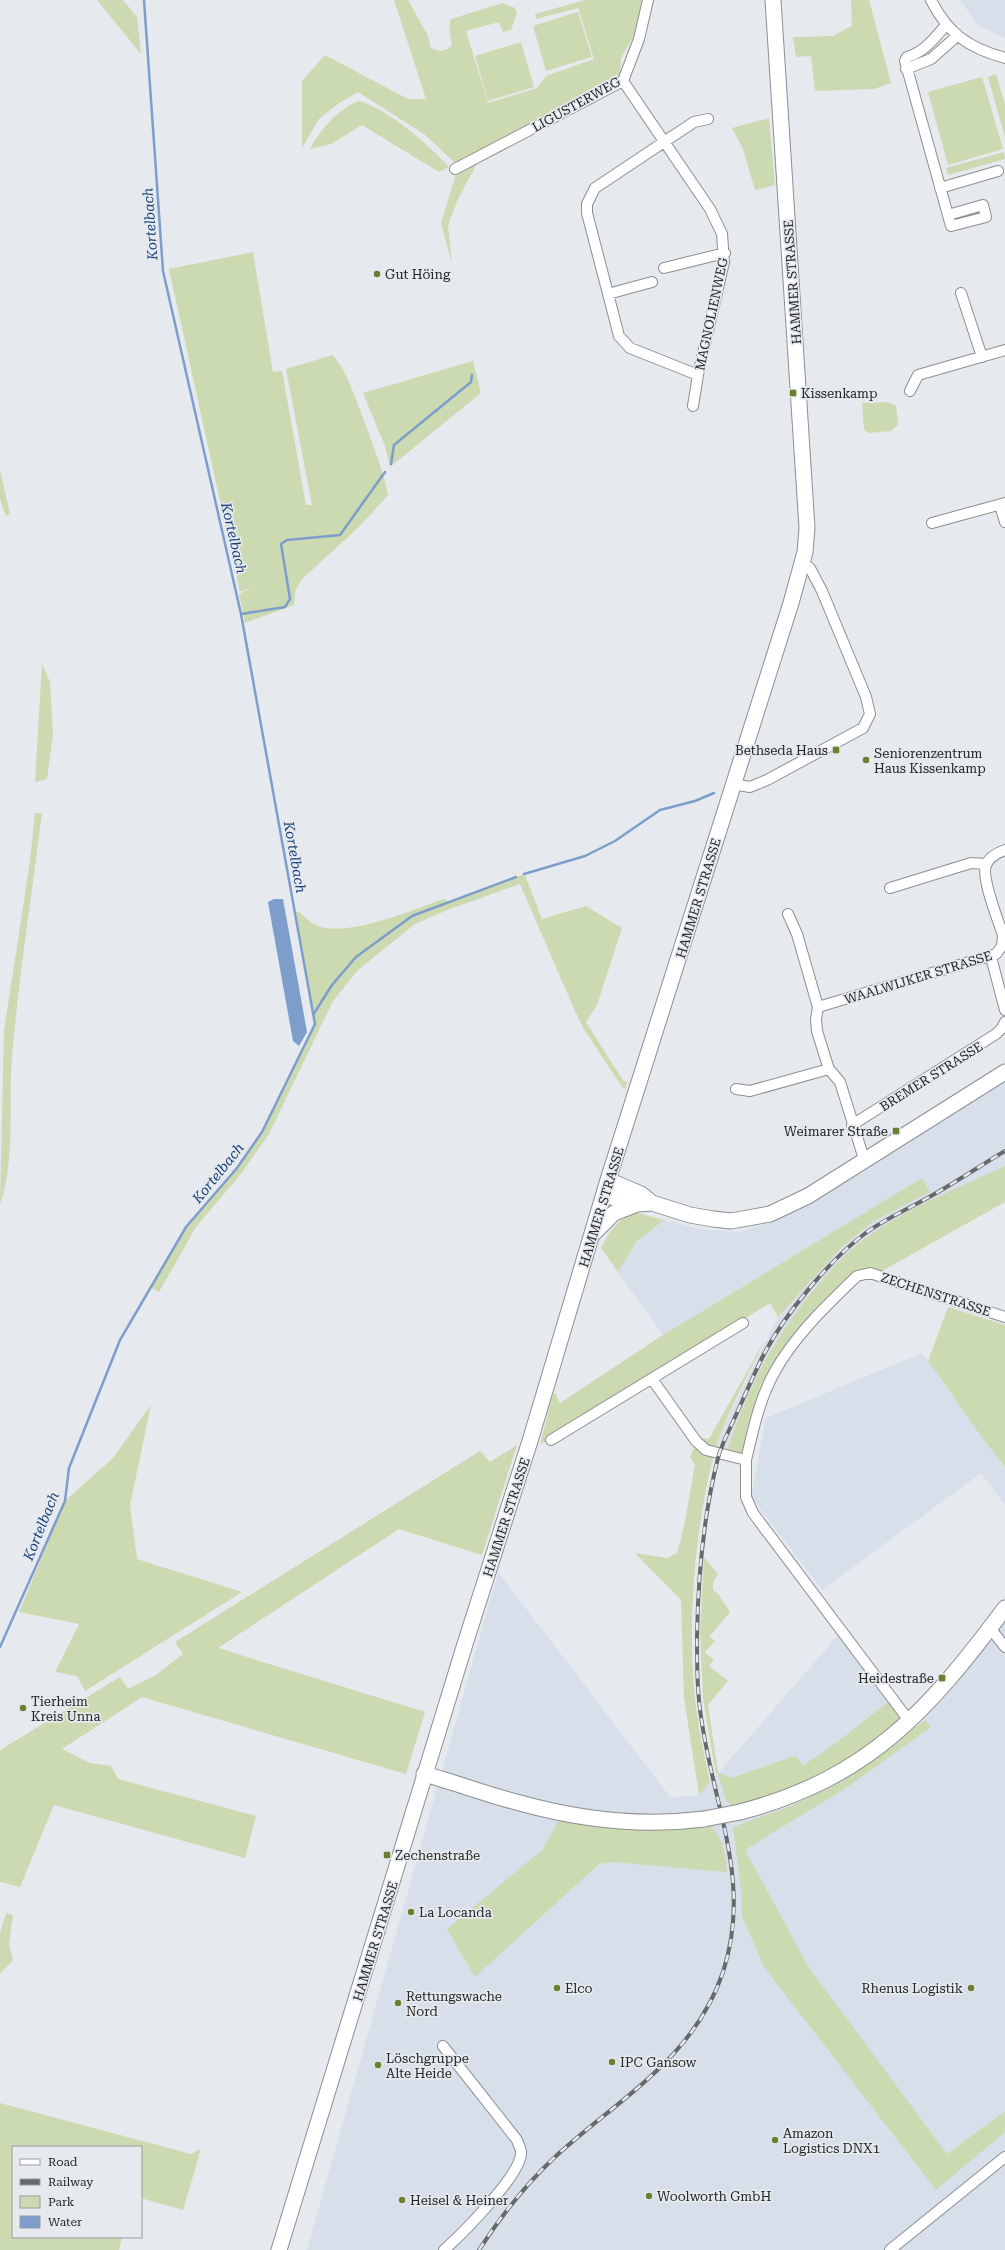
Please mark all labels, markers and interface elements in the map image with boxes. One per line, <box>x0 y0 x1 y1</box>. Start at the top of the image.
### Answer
street label: LIGUSTERWEG <box>530 74 623 135</box>
water label: Kortelbach <box>139 187 161 262</box>
street label: HAMMER STRASSE <box>781 219 804 345</box>
street label: MAGNOLIENWEG <box>692 256 731 372</box>
place label: Gut Höing <box>385 267 451 282</box>
marker: Gut Höing <box>372 269 382 279</box>
place label: Kissenkamp <box>801 386 877 401</box>
marker: Kissenkamp <box>788 388 798 398</box>
water label: Kortelbach <box>218 500 250 576</box>
place label: Bethseda Haus <box>735 743 828 758</box>
marker: Bethseda Haus <box>831 745 841 755</box>
place label: Seniorenzentrum Haus Kissenkamp <box>874 746 986 776</box>
marker: Seniorenzentrum Haus Kissenkamp <box>861 755 871 765</box>
water label: Kortelbach <box>281 819 309 895</box>
street label: HAMMER STRASSE <box>673 836 724 960</box>
street label: WAALWIJKER STRASSE <box>842 948 994 1007</box>
street label: BREMER STRASSE <box>877 1039 986 1114</box>
place label: Weimarer Straße <box>784 1124 888 1139</box>
marker: Weimarer Straße <box>891 1126 901 1136</box>
water label: Kortelbach <box>188 1139 247 1207</box>
street label: HAMMER STRASSE <box>576 1145 627 1269</box>
street label: ZECHENSTRASSE <box>879 1270 993 1319</box>
street label: HAMMER STRASSE <box>480 1455 533 1579</box>
water label: Kortelbach <box>20 1489 62 1563</box>
place label: Heidestraße <box>858 1671 934 1686</box>
marker: Heidestraße <box>937 1673 947 1683</box>
place label: Tierheim Kreis Unna <box>31 1694 100 1724</box>
marker: Tierheim Kreis Unna <box>18 1703 28 1713</box>
place label: Zechenstraße <box>395 1848 480 1863</box>
marker: Zechenstraße <box>382 1850 392 1860</box>
street label: HAMMER STRASSE <box>350 1879 401 2003</box>
place label: La Locanda <box>419 1905 492 1920</box>
marker: La Locanda <box>406 1907 416 1917</box>
place label: Elco <box>565 1981 593 1996</box>
place label: Rhenus Logistik <box>862 1981 963 1996</box>
marker: Elco <box>552 1983 562 1993</box>
marker: Rhenus Logistik <box>966 1983 976 1993</box>
place label: Rettungswache Nord <box>406 1989 502 2019</box>
marker: Rettungswache Nord <box>393 1998 403 2008</box>
place label: Löschgruppe Alte Heide <box>386 2051 469 2081</box>
place label: IPC Gansow <box>620 2055 697 2070</box>
marker: IPC Gansow <box>607 2057 617 2067</box>
marker: Löschgruppe Alte Heide <box>373 2060 383 2070</box>
place label: Amazon Logistics DNX1 <box>783 2126 880 2156</box>
marker: Amazon Logistics DNX1 <box>770 2135 780 2145</box>
legend <box>12 2146 142 2238</box>
text: Road <box>48 2155 78 2169</box>
text: Railway <box>48 2175 94 2189</box>
place label: Woolworth GmbH <box>657 2189 771 2204</box>
marker: Woolworth GmbH <box>644 2191 654 2201</box>
place label: Heisel & Heiner <box>410 2193 509 2208</box>
text: Park <box>48 2195 75 2209</box>
marker: Heisel & Heiner <box>397 2195 407 2205</box>
text: Water <box>48 2215 82 2229</box>

